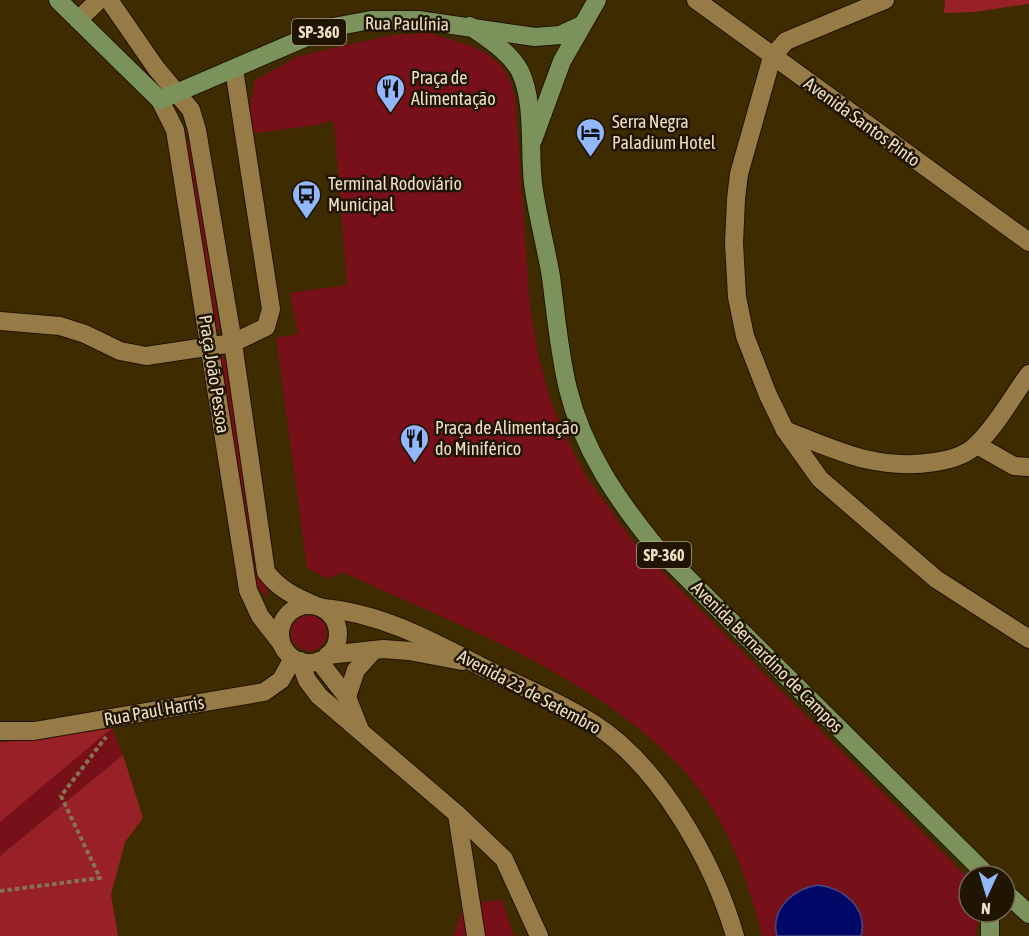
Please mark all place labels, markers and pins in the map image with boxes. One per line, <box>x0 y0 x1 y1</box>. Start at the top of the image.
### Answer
place label: Praça de Alimentação <box>411 67 496 109</box>
restaurant icon: Praça de Alimentação <box>374 72 406 114</box>
place label: Serra Negra Paladium Hotel <box>612 111 716 153</box>
hotel icon: Serra Negra Paladium Hotel <box>575 116 607 158</box>
place label: Terminal Rodoviário Municipal <box>328 173 462 215</box>
bus stop icon: Terminal Rodoviário Municipal <box>291 178 323 220</box>
place label: Praça de Alimentação do Miniférico <box>435 417 578 459</box>
restaurant icon: Praça de Alimentação do Miniférico <box>398 422 430 464</box>

